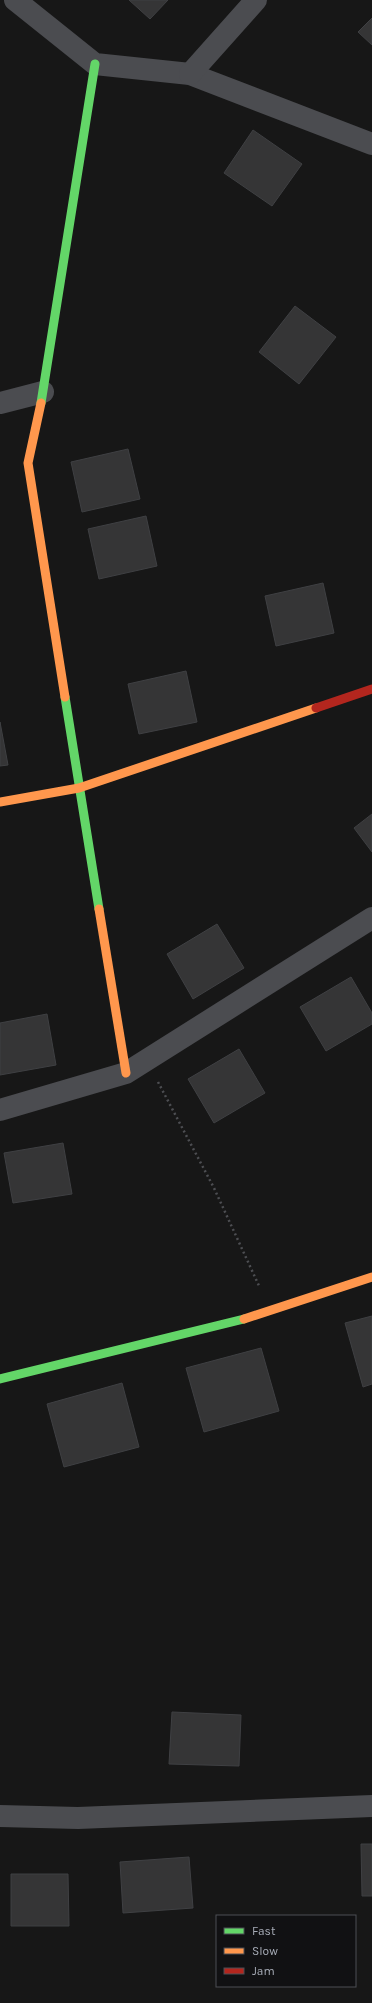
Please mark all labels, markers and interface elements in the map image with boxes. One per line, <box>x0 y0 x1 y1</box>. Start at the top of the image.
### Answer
legend <box>216 1915 356 1987</box>
text: Fast <box>252 1924 276 1938</box>
text: Slow <box>252 1944 278 1958</box>
text: Jam <box>252 1964 275 1978</box>

